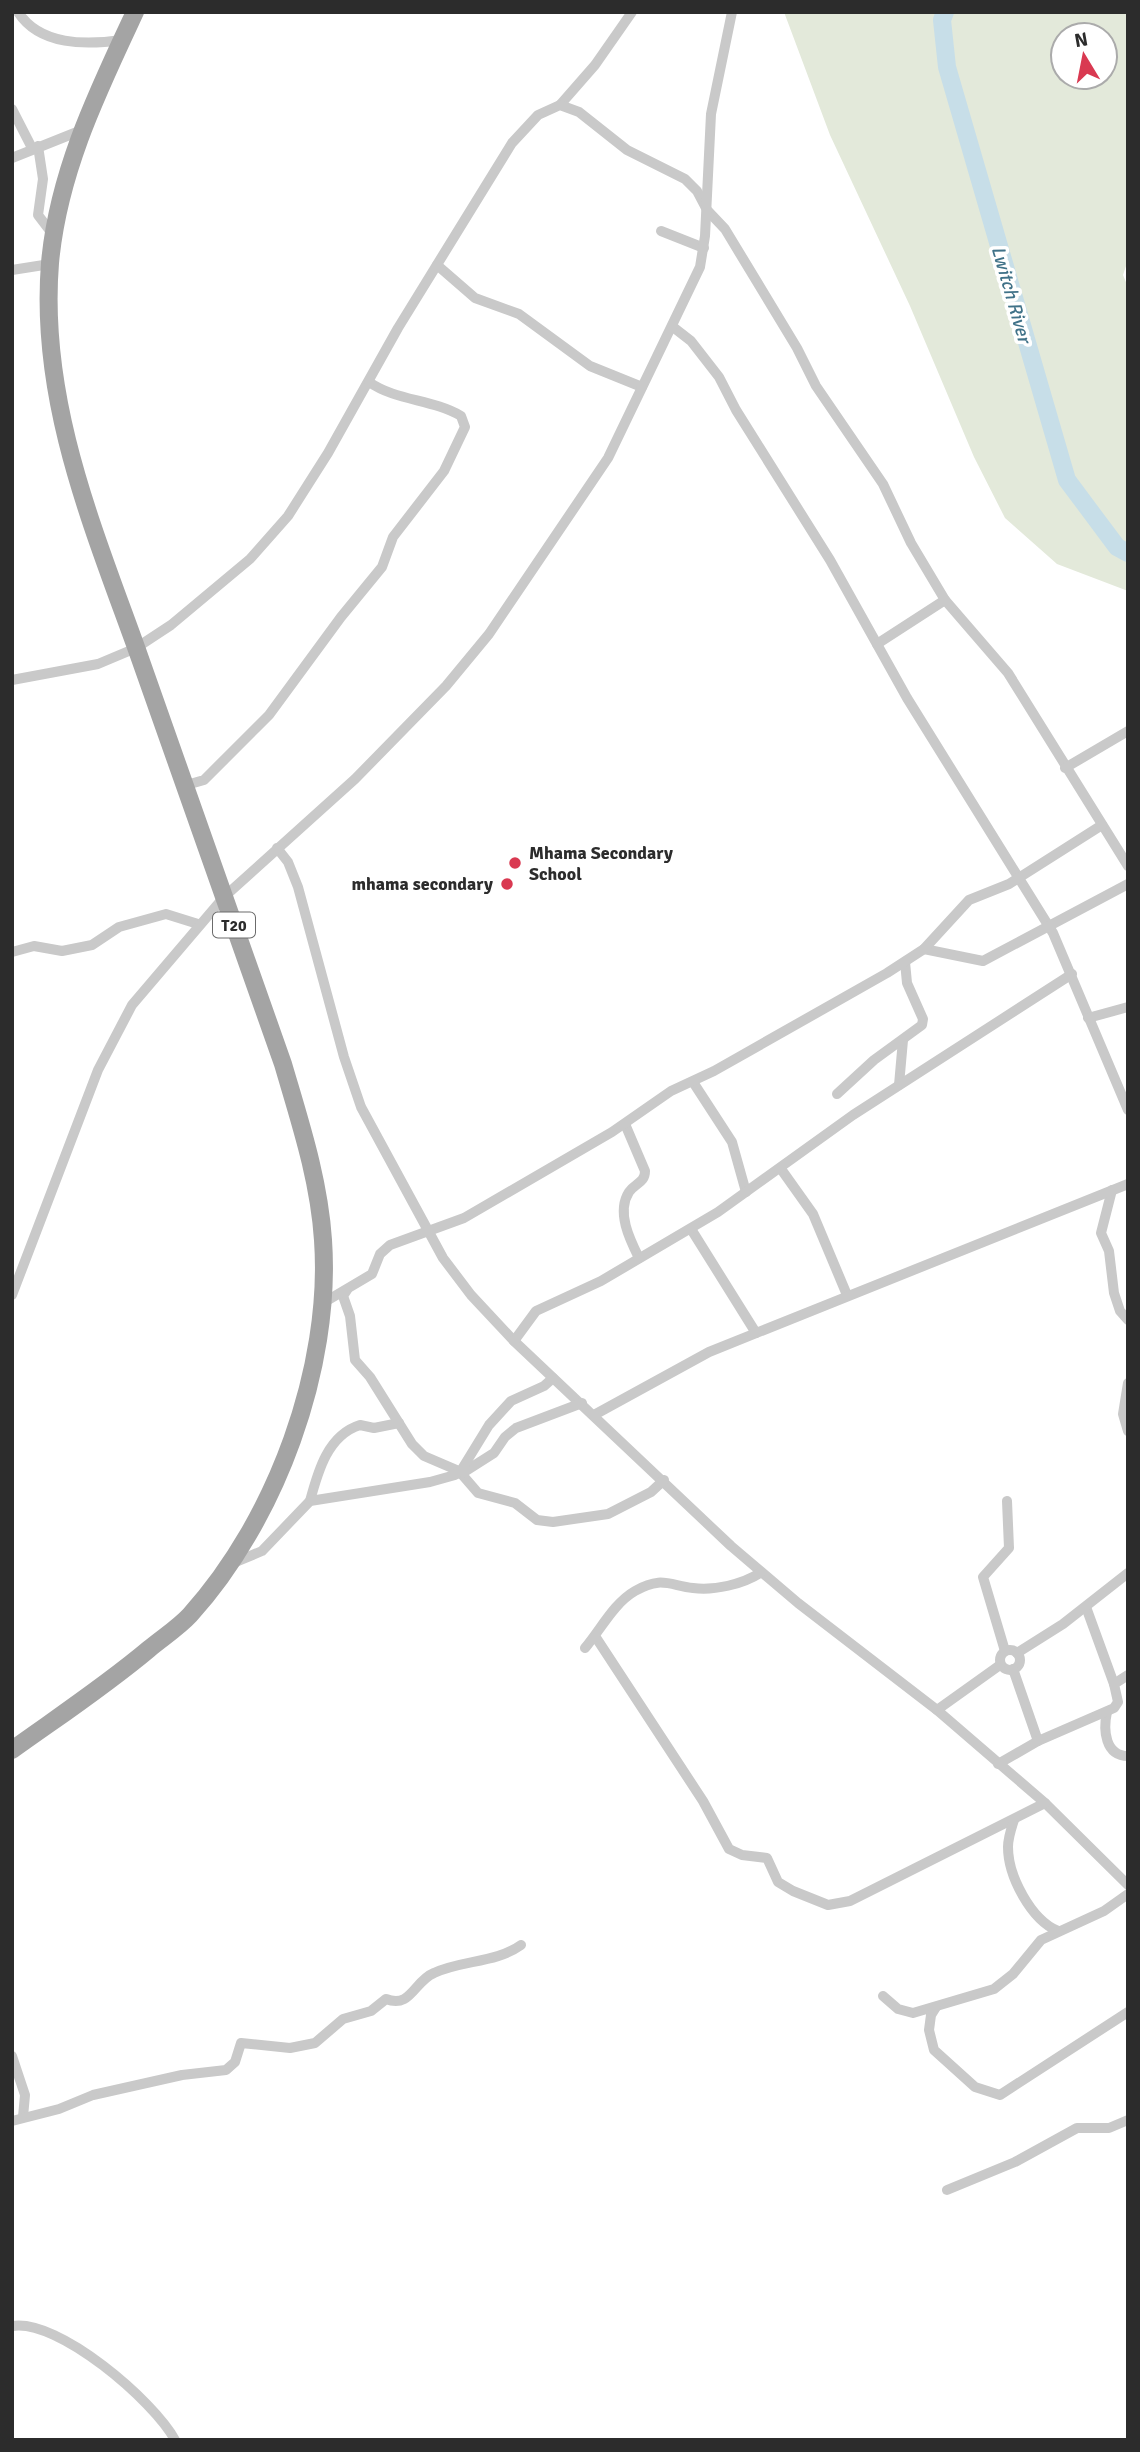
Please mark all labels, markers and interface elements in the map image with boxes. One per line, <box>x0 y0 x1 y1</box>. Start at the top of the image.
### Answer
north arrow <box>1049 21 1119 91</box>
text: N <box>1073 27 1090 53</box>
water label: Lwitch River <box>986 243 1037 348</box>
place label: Mhama Secondary School <box>529 842 673 885</box>
marker: Mhama Secondary School <box>507 855 523 871</box>
place label: mhama secondary <box>352 873 493 895</box>
marker: mhama secondary <box>499 876 515 892</box>
road number: T20 <box>213 912 255 937</box>

